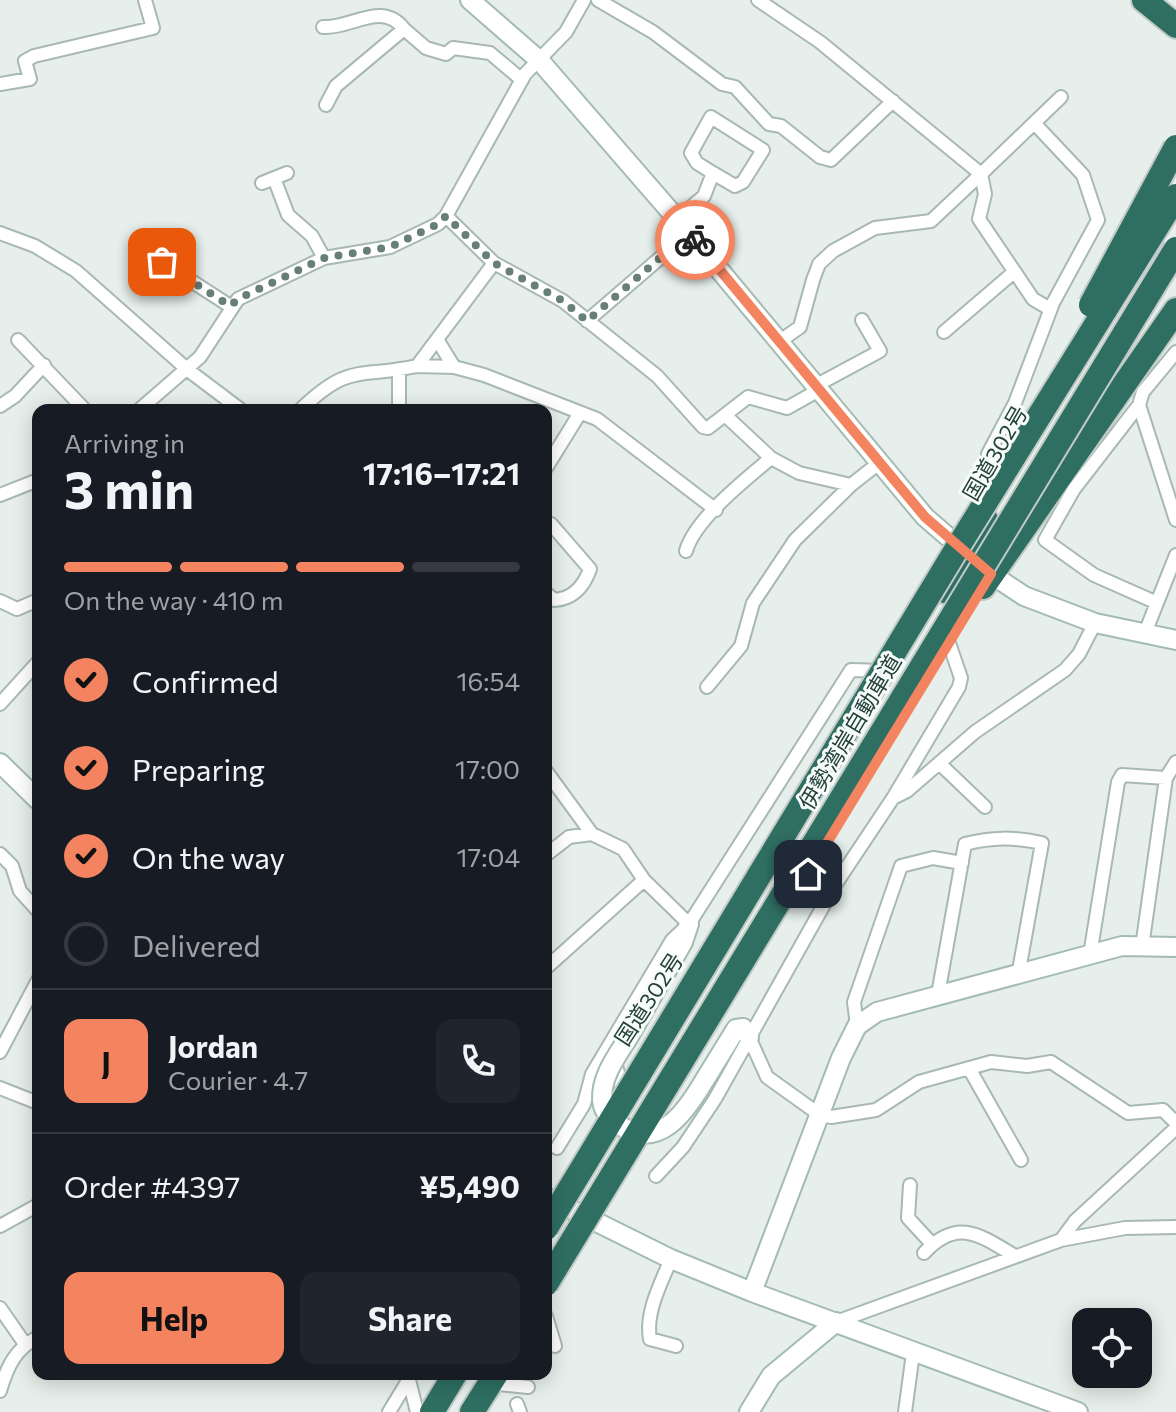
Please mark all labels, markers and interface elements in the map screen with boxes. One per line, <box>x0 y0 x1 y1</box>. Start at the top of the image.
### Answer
courier <box>655 200 735 280</box>
icon: bike <box>673 218 717 262</box>
pin <box>128 228 196 296</box>
icon: bag <box>140 240 184 284</box>
street label: 国道302号 <box>957 401 1033 505</box>
text: Arriving in <box>64 427 185 458</box>
text: 17:16–17:21 <box>363 454 520 491</box>
text: 3 min <box>64 456 194 520</box>
text: On the way · 410 m <box>64 584 283 615</box>
street label: 伊勢湾岸自動車道 <box>793 649 906 814</box>
icon: check <box>64 658 108 702</box>
text: Confirmed <box>132 662 279 699</box>
text: 16:54 <box>456 665 520 696</box>
icon: check <box>64 746 108 790</box>
text: Preparing <box>132 750 265 787</box>
text: 17:00 <box>455 753 520 784</box>
icon: check <box>64 834 108 878</box>
text: On the way <box>132 838 285 875</box>
pin <box>774 840 842 908</box>
text: 17:04 <box>456 841 520 872</box>
icon: home <box>786 852 830 896</box>
text: Delivered <box>132 926 261 963</box>
street label: 国道302号 <box>609 947 689 1050</box>
button: phone <box>436 1019 520 1103</box>
text: Jordan <box>168 1027 258 1064</box>
text: J <box>101 1043 111 1080</box>
text: Courier · 4.7 <box>168 1064 308 1095</box>
text: Order #4397 <box>64 1167 240 1204</box>
text: ¥5,490 <box>419 1167 520 1204</box>
button: Help <box>64 1272 284 1364</box>
button: Share <box>300 1272 520 1364</box>
map controls <box>1072 1308 1152 1388</box>
button: locate <box>1072 1308 1152 1388</box>

